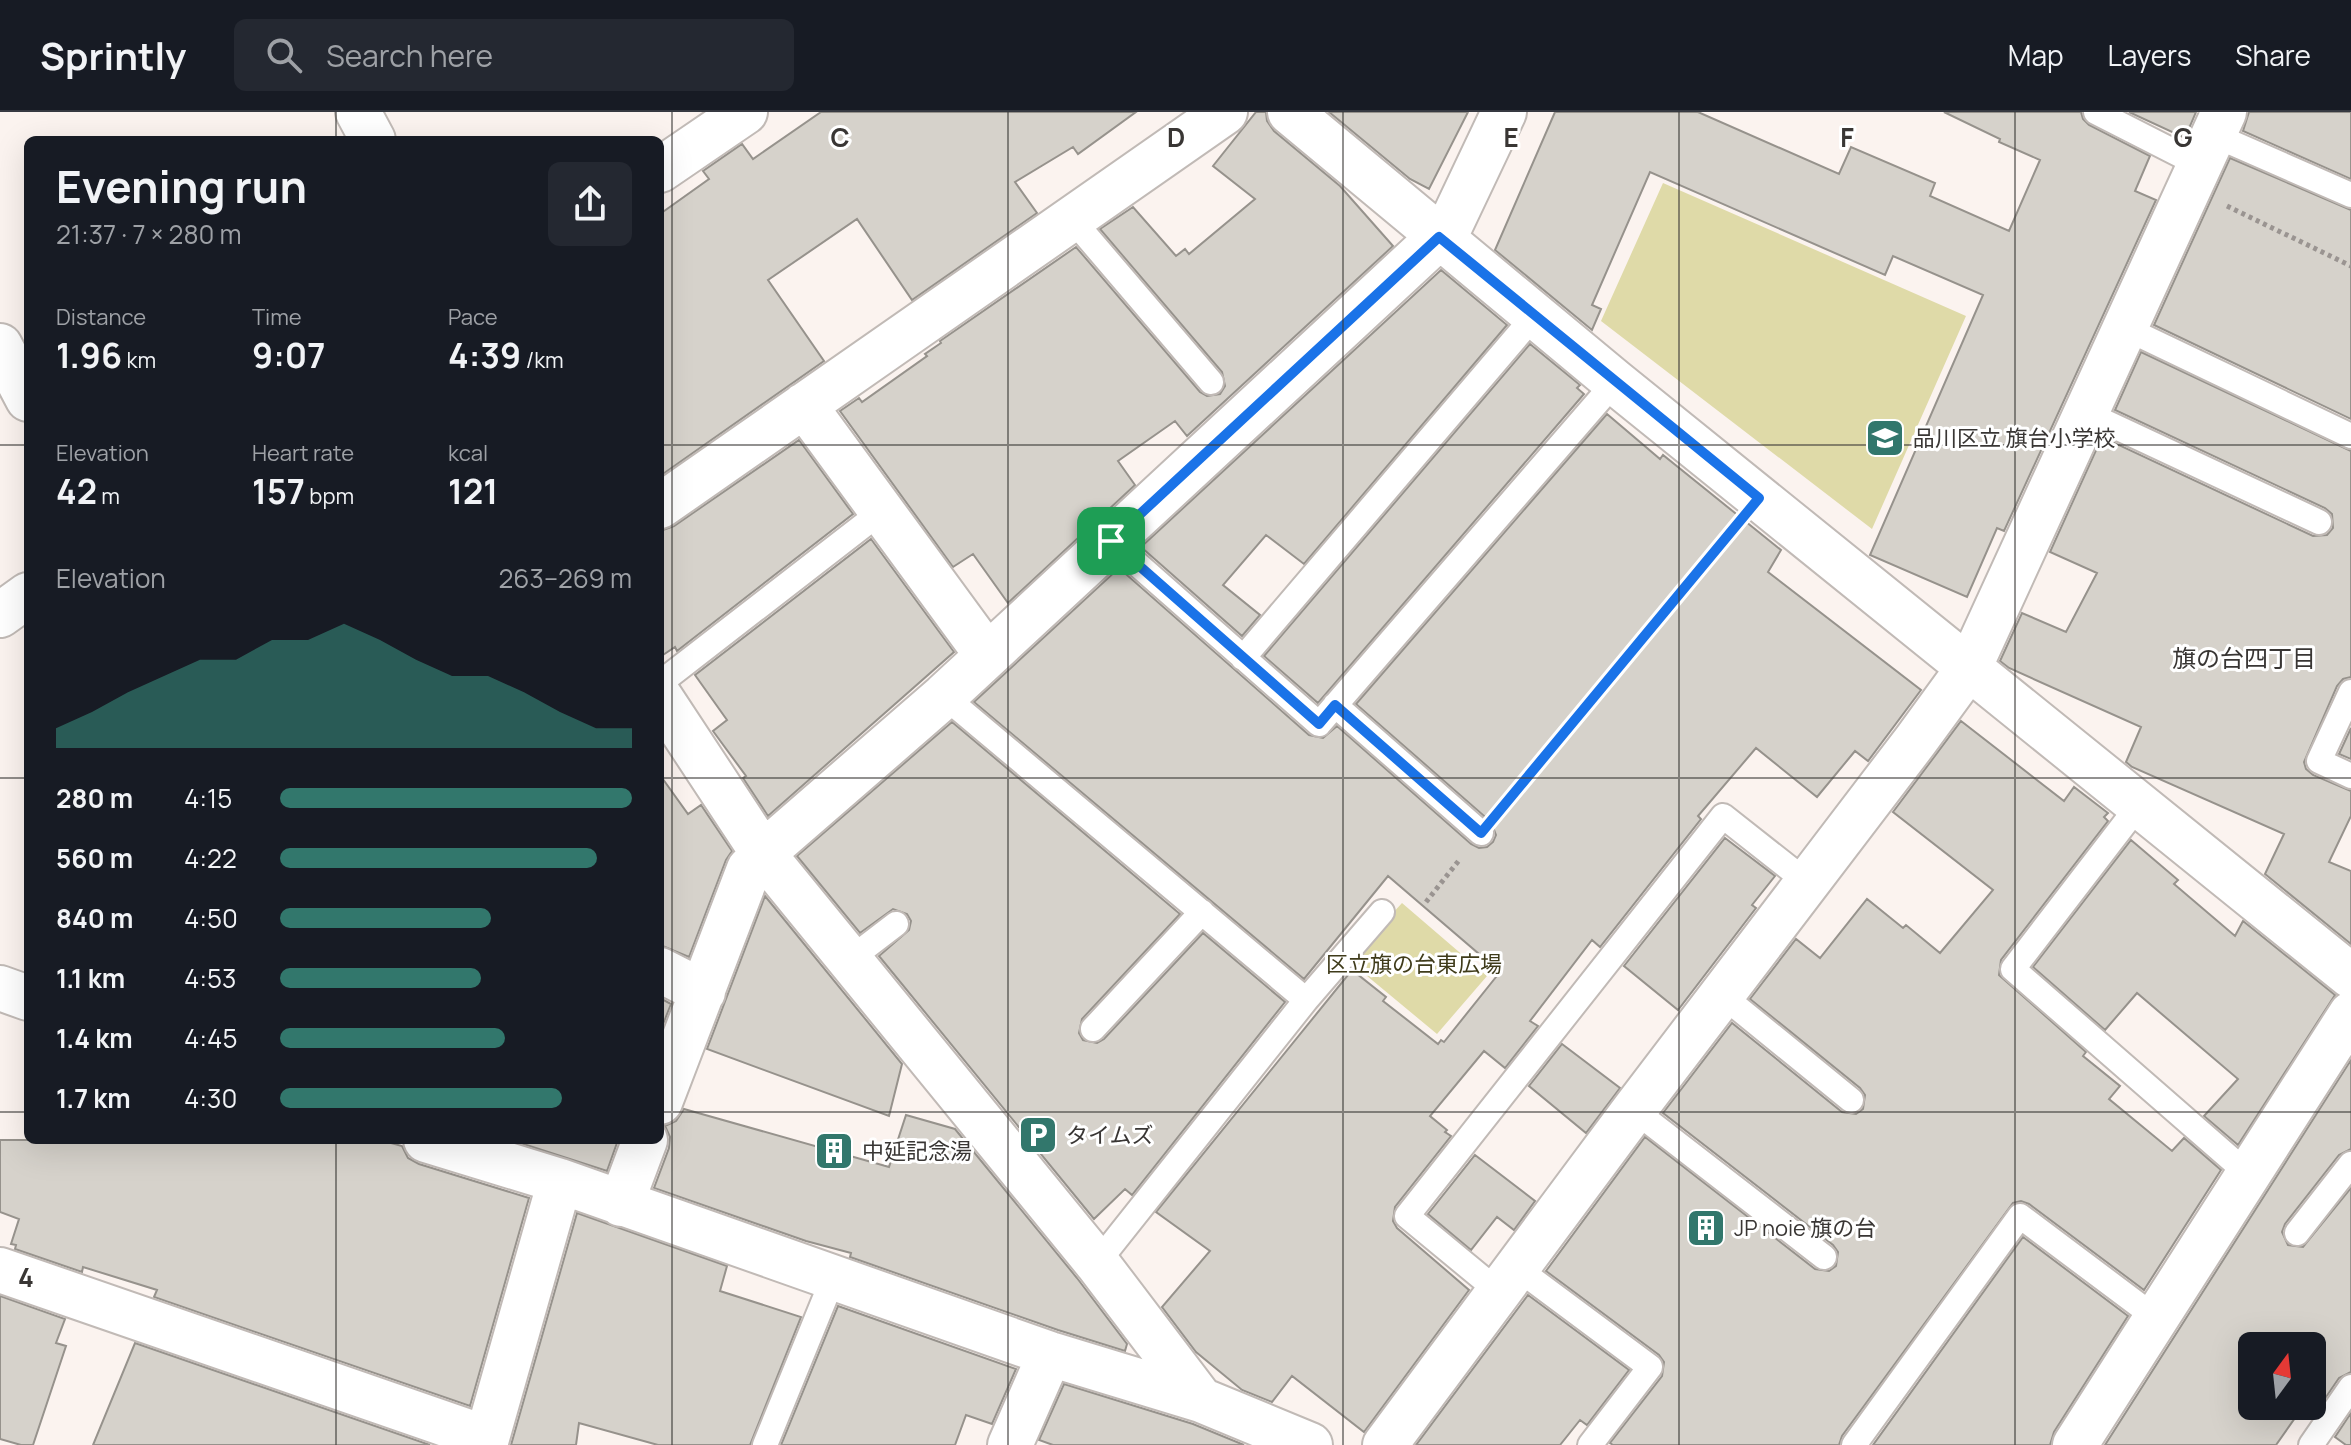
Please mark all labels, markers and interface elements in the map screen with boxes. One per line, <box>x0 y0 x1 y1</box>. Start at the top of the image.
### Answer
search box <box>234 19 794 91</box>
text: Sprintly <box>40 29 186 81</box>
icon: search <box>262 33 306 77</box>
text: Search here <box>326 35 493 76</box>
text: Map <box>2008 36 2064 74</box>
text: Layers <box>2108 36 2191 74</box>
text: Share <box>2235 36 2311 74</box>
text: C <box>830 119 850 155</box>
text: D <box>1167 119 1185 155</box>
text: E <box>1503 119 1519 155</box>
text: F <box>1840 119 1854 155</box>
text: G <box>2173 119 2193 155</box>
text: Evening run <box>56 156 307 216</box>
button: share <box>548 162 632 246</box>
text: 21:37 · 7 × 280 m <box>56 216 242 252</box>
text: Distance <box>56 302 146 332</box>
text: Time <box>252 302 302 332</box>
text: Pace <box>448 302 498 332</box>
text: 1.96 <box>56 332 122 378</box>
text: 9:07 <box>252 332 325 378</box>
text: 4:39 <box>448 332 521 378</box>
text: km <box>122 345 156 375</box>
text: /km <box>521 345 564 375</box>
school or university icon: 品川区立 旗台小学校 <box>1864 417 1906 459</box>
place label: 品川区立 旗台小学校 <box>1913 423 2115 453</box>
text: Elevation <box>56 438 149 468</box>
text: Heart rate <box>252 438 354 468</box>
text: kcal <box>448 438 488 468</box>
text: 42 <box>56 468 97 514</box>
text: 157 <box>252 468 305 514</box>
text: 121 <box>448 468 498 514</box>
text: m <box>97 481 120 511</box>
text: bpm <box>305 481 354 511</box>
pin <box>1077 507 1145 575</box>
icon: arrive <box>1089 519 1133 563</box>
text: Elevation <box>56 560 166 596</box>
text: 263–269 m <box>499 560 632 596</box>
district label: 旗の台四丁目 <box>2172 641 2316 674</box>
text: 280 m <box>56 780 133 816</box>
text: 4:15 <box>184 780 232 816</box>
text: 560 m <box>56 840 133 876</box>
text: 4:22 <box>184 840 237 876</box>
text: 840 m <box>56 900 133 936</box>
text: 4:50 <box>184 900 238 936</box>
park label: 区立旗の台東広場 <box>1326 949 1502 979</box>
text: 1.1 km <box>56 960 125 996</box>
text: 4:53 <box>184 960 237 996</box>
text: 1.4 km <box>56 1020 133 1056</box>
text: 4:45 <box>184 1020 237 1056</box>
text: 1.7 km <box>56 1080 131 1116</box>
text: 4:30 <box>184 1080 237 1116</box>
parking icon: タイムズ <box>1017 1114 1059 1156</box>
place label: タイムズ <box>1066 1120 1154 1150</box>
building icon: 中延記念湯 <box>813 1130 855 1172</box>
place label: 中延記念湯 <box>862 1136 972 1166</box>
building icon: JP noie 旗の台 <box>1685 1207 1727 1249</box>
place label: JP noie 旗の台 <box>1734 1213 1876 1243</box>
text: 4 <box>18 1259 34 1295</box>
north arrow <box>2238 1332 2326 1420</box>
map controls <box>2238 1332 2326 1420</box>

